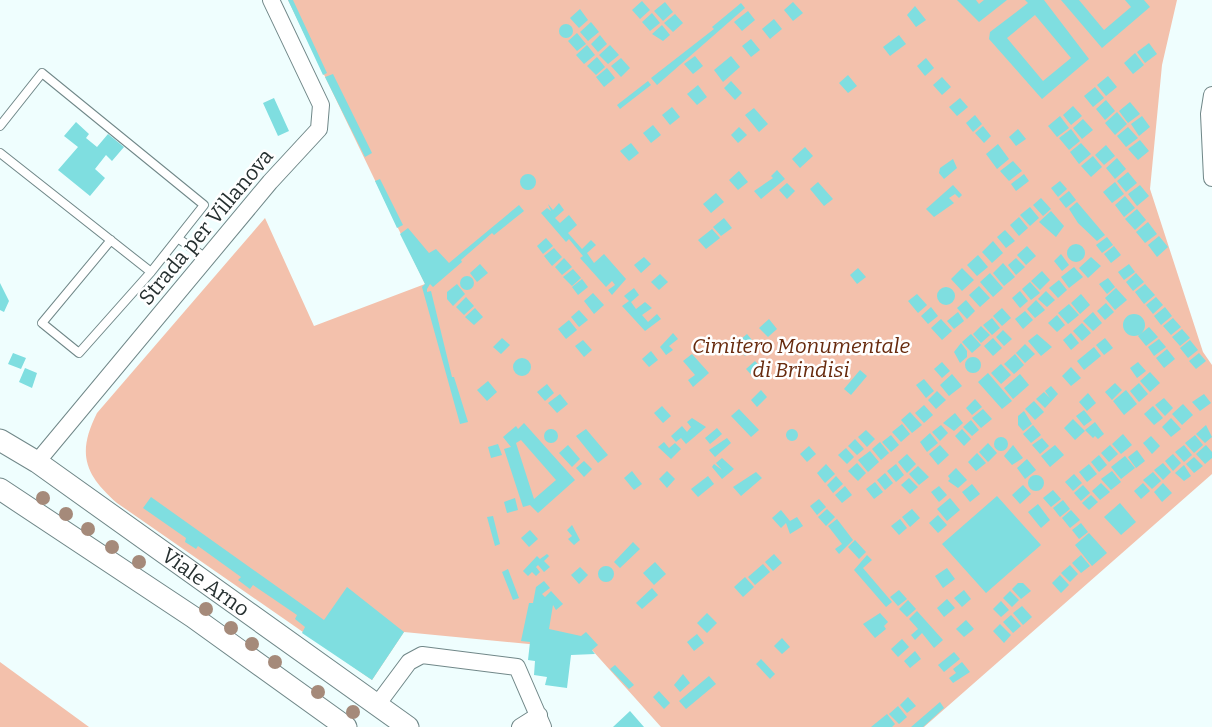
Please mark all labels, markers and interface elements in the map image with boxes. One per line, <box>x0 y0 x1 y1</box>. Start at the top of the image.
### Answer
street label: Strada per Villanova <box>133 143 279 310</box>
park label: Cimitero Monumentale di Brindisi <box>692 333 910 383</box>
street label: Viale Arno <box>156 542 254 622</box>

